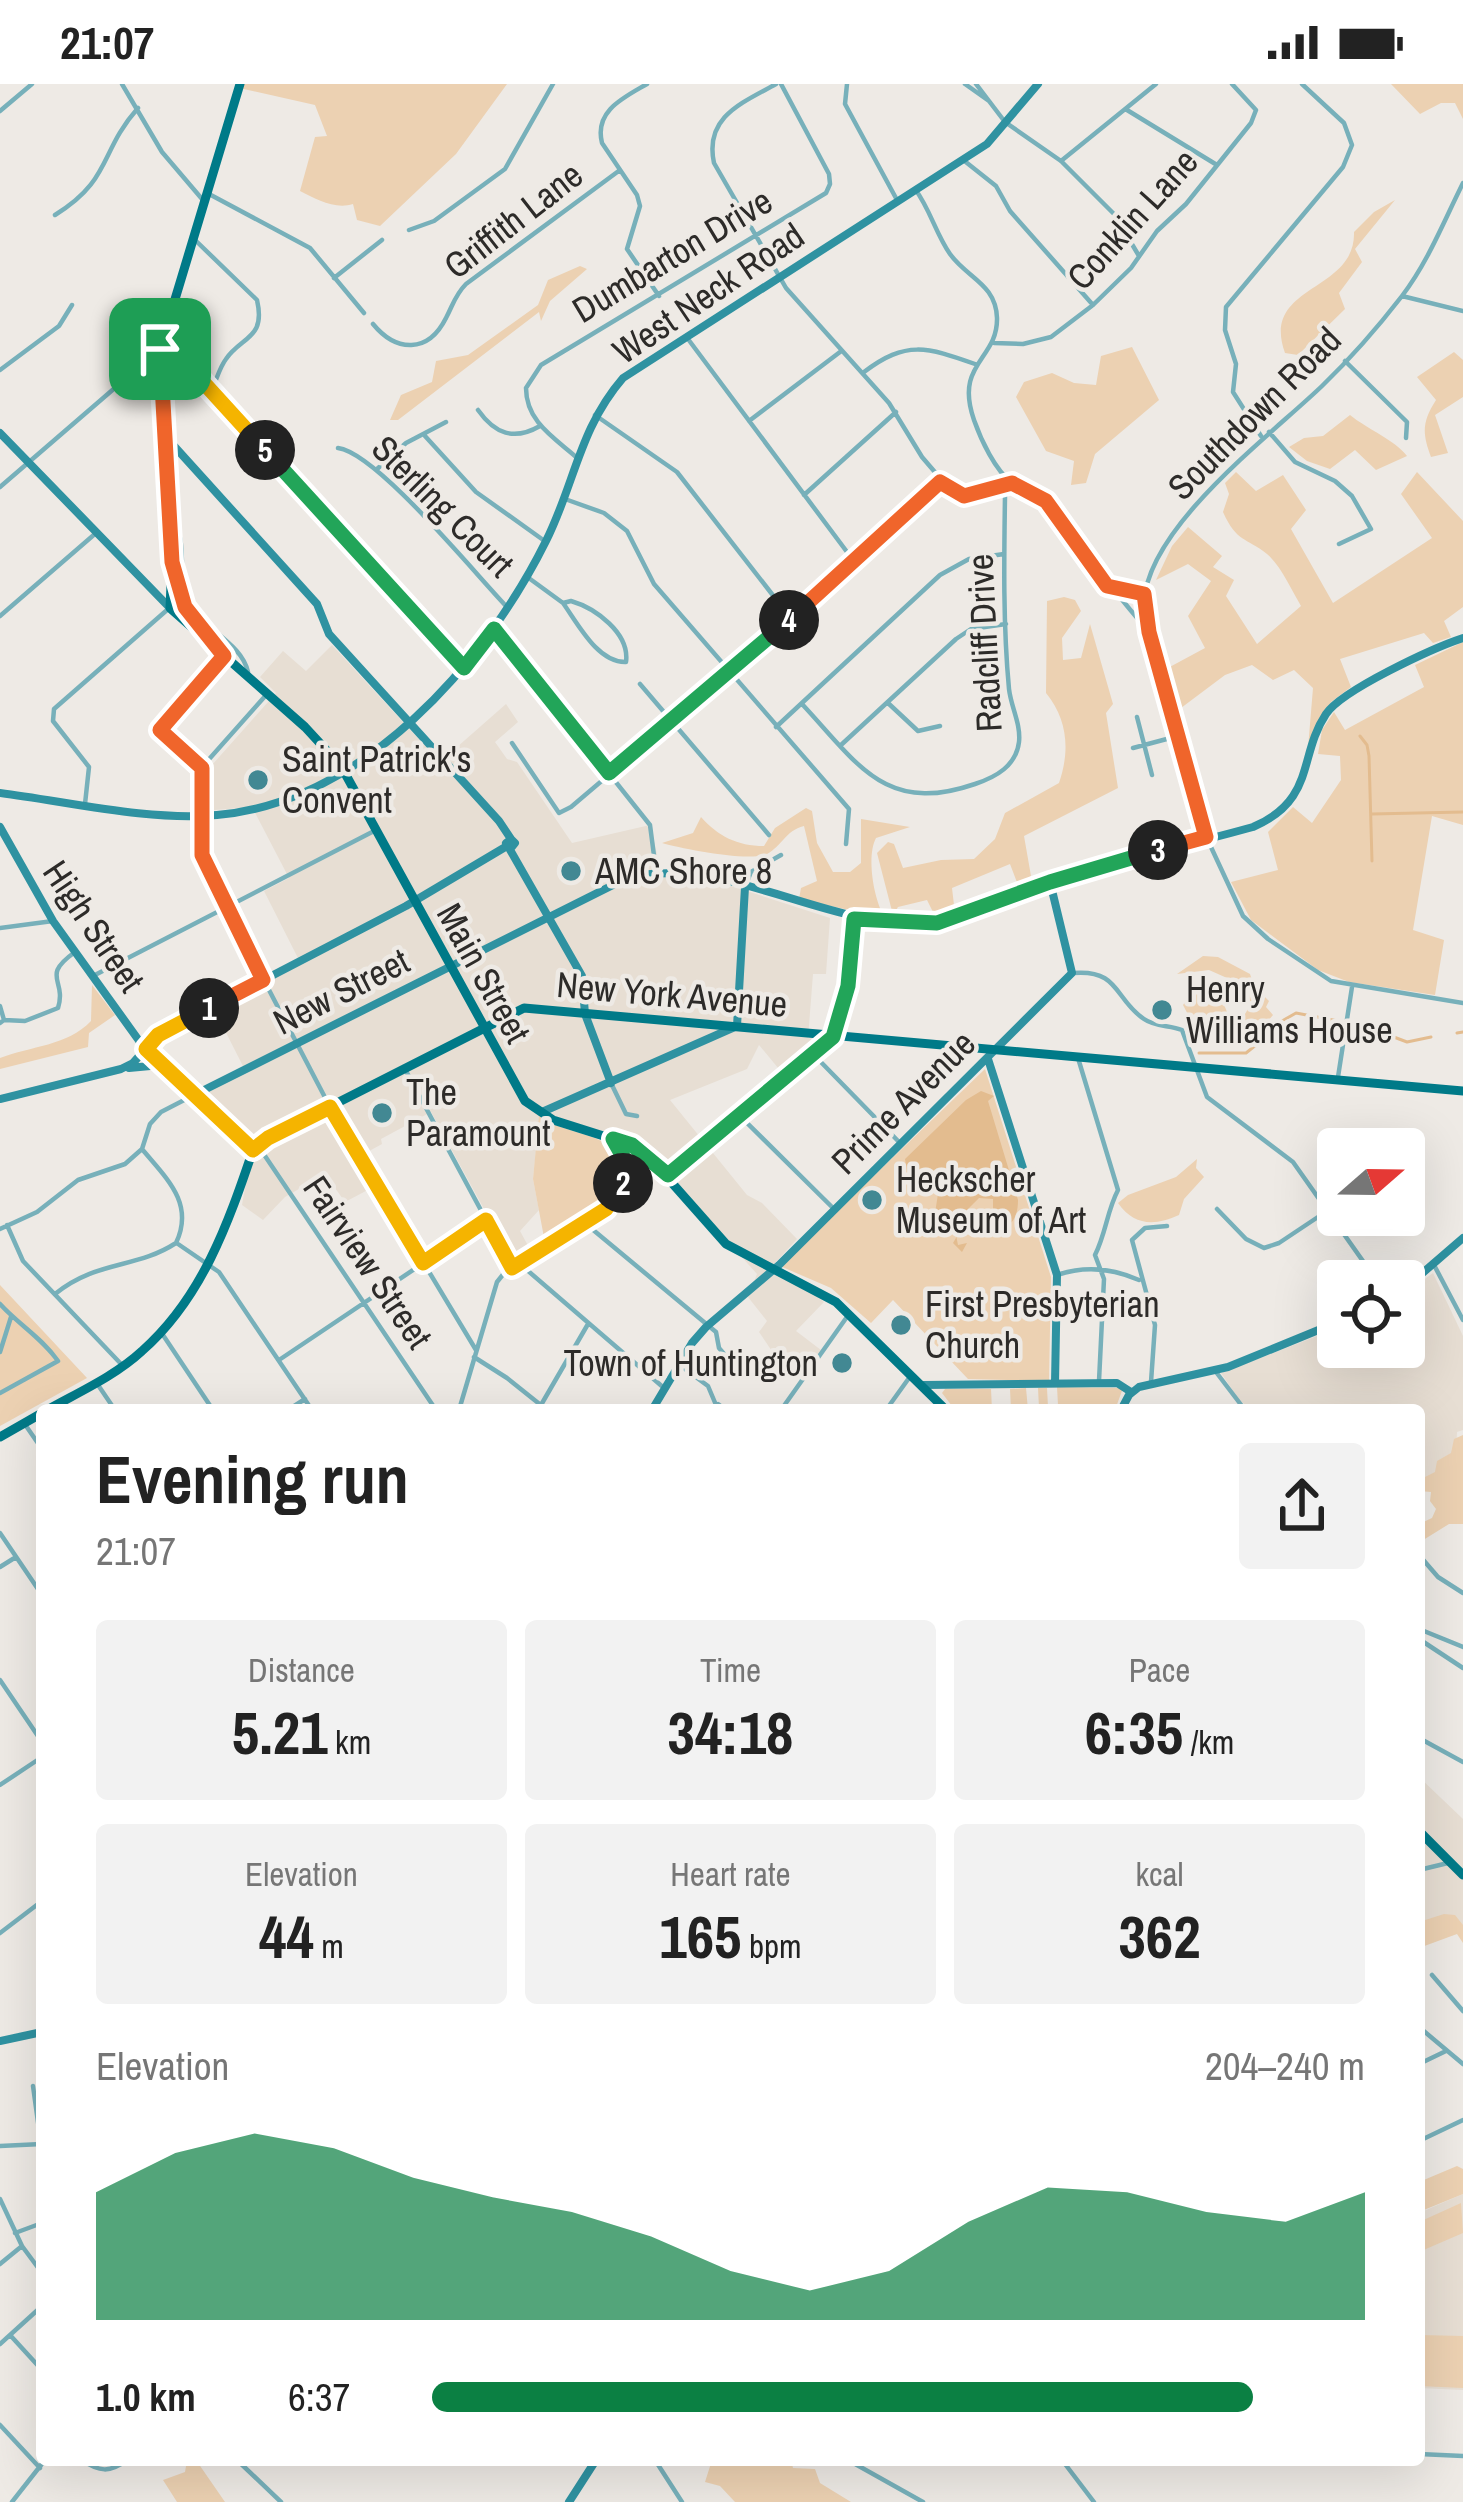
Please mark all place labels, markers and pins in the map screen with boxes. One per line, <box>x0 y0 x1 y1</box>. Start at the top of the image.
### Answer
pin <box>109 298 211 400</box>
pin: 5 <box>235 420 295 480</box>
pin: 4 <box>759 590 819 650</box>
place label: Saint Patrick's Convent <box>282 735 471 824</box>
marker: Saint Patrick's Convent <box>245 767 271 793</box>
pin: 3 <box>1128 820 1188 880</box>
place label: AMC Shore 8 <box>594 847 772 895</box>
marker: AMC Shore 8 <box>558 858 584 884</box>
place label: Henry Williams House <box>1186 965 1393 1054</box>
pin: 1 <box>179 978 239 1038</box>
marker: Henry Williams House <box>1149 997 1175 1023</box>
place label: The Paramount <box>406 1068 550 1157</box>
marker: The Paramount <box>369 1100 395 1126</box>
pin: 2 <box>593 1153 653 1213</box>
place label: Heckscher Museum of Art <box>896 1155 1086 1244</box>
marker: Heckscher Museum of Art <box>859 1187 885 1213</box>
place label: First Presbyterian Church <box>925 1280 1160 1369</box>
marker: First Presbyterian Church <box>888 1312 914 1338</box>
place label: Town of Huntington <box>564 1339 818 1387</box>
marker: Town of Huntington <box>829 1350 855 1376</box>

